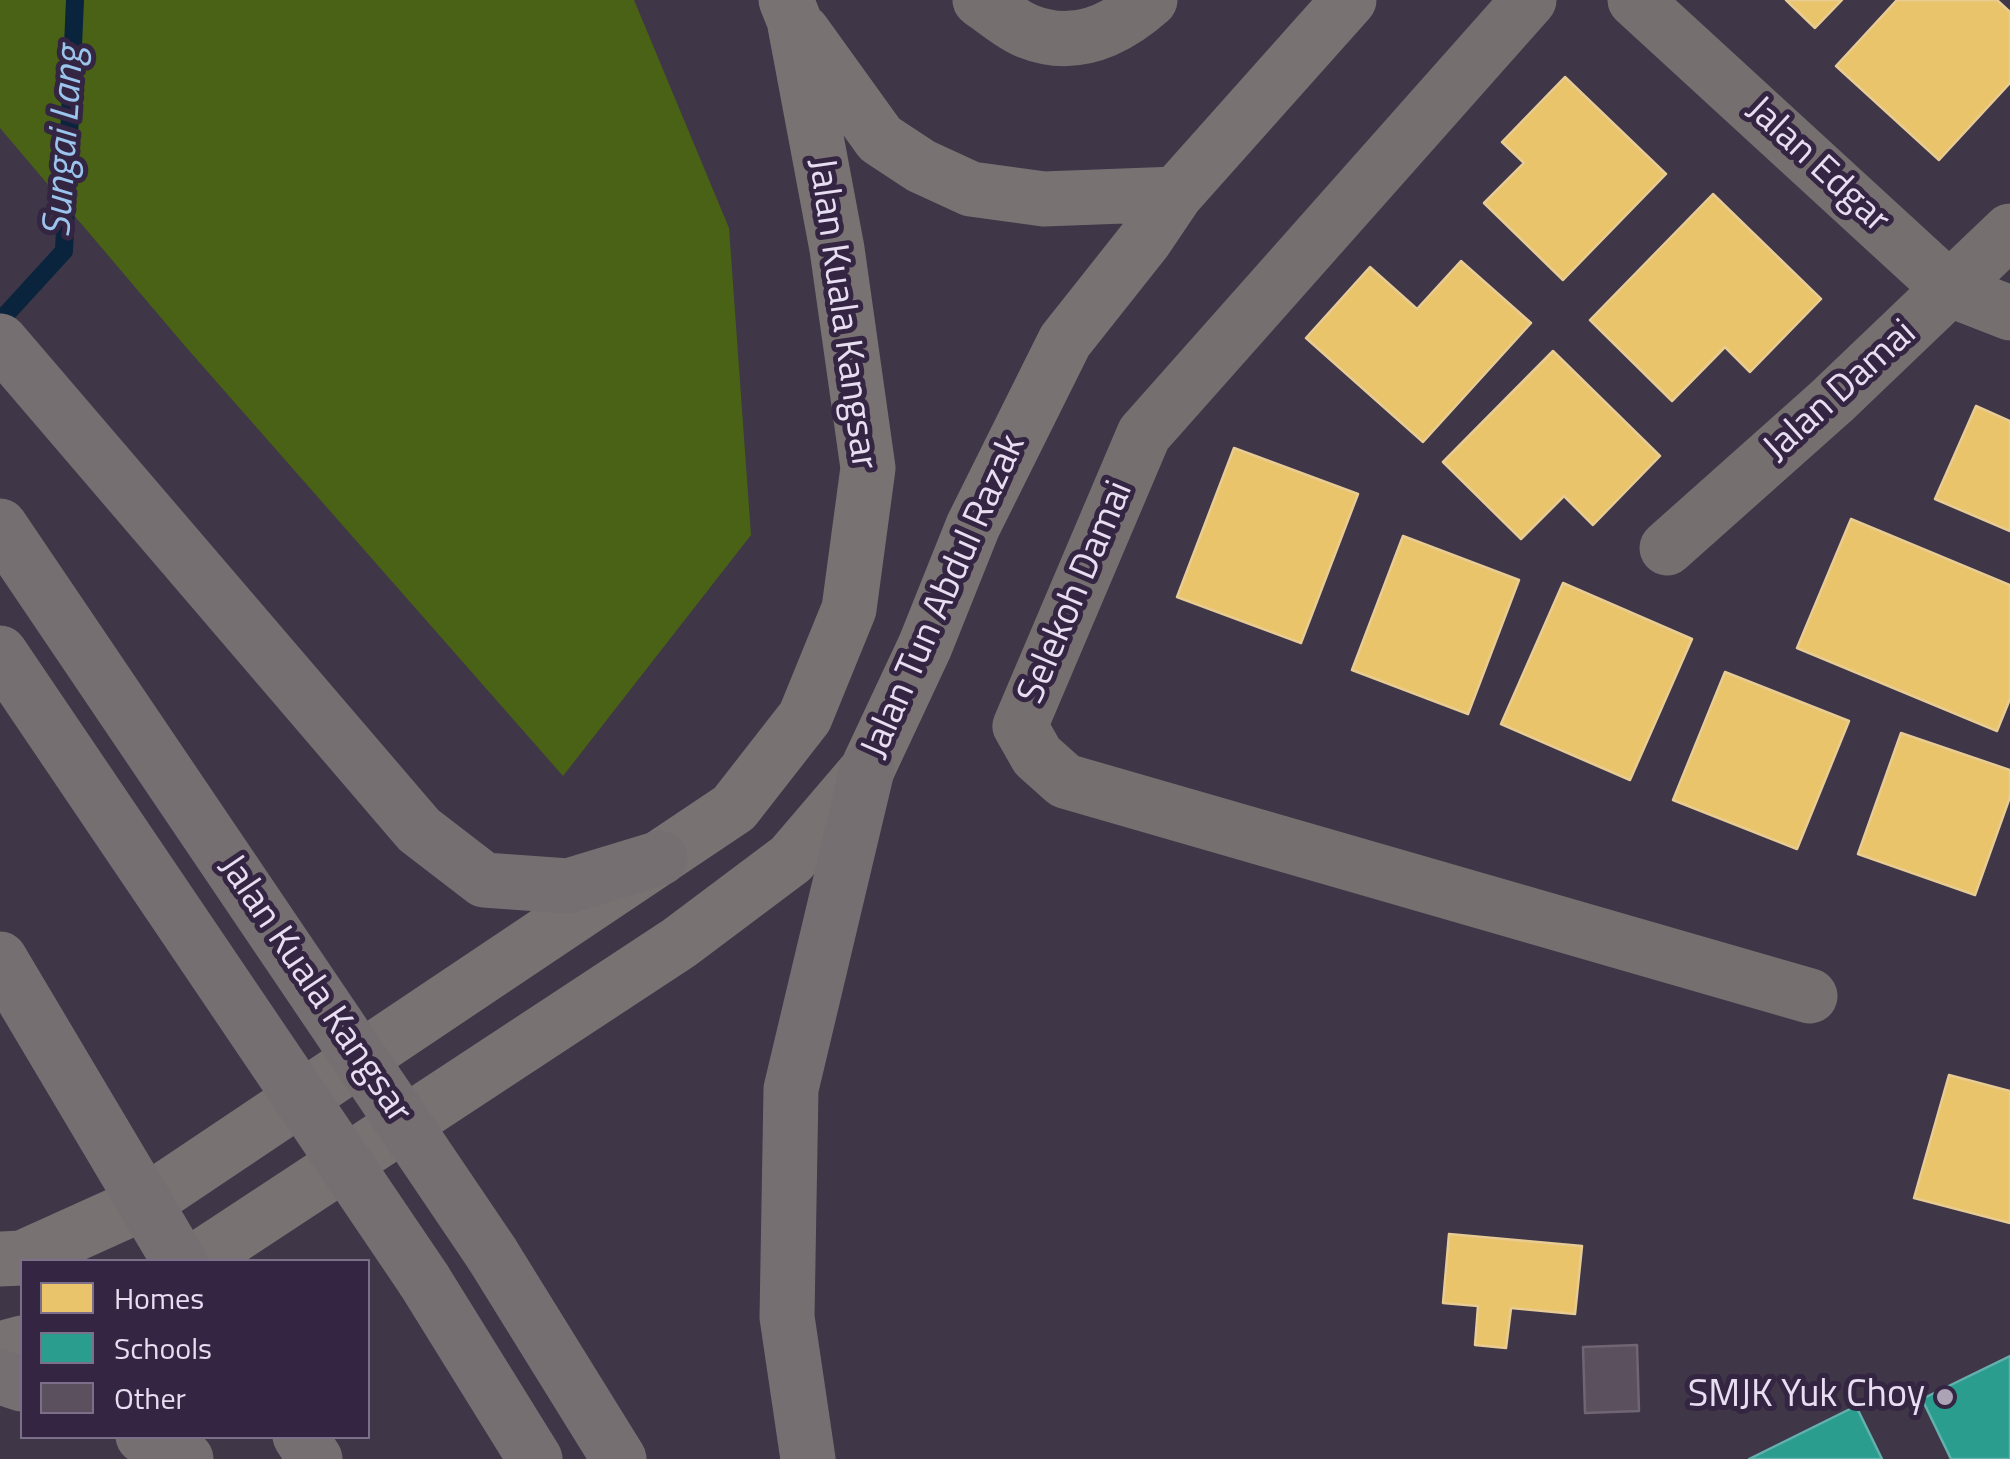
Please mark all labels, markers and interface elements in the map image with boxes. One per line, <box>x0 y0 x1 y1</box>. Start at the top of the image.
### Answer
water label: Sungai Lang <box>35 45 97 239</box>
street label: Jalan Edgar <box>1736 88 1898 244</box>
street label: Jalan Kuala Kangsar <box>797 156 885 472</box>
street label: Jalan Damai <box>1755 312 1927 472</box>
street label: Jalan Tun Abdul Razak <box>853 428 1037 766</box>
street label: Selekoh Damai <box>1010 475 1144 711</box>
street label: Jalan Kuala Kangsar <box>207 847 421 1133</box>
legend <box>20 1259 370 1439</box>
text: Homes <box>114 1275 204 1321</box>
text: Schools <box>114 1325 212 1371</box>
place label: SMJK Yuk Choy <box>1688 1374 1925 1420</box>
text: Other <box>114 1375 186 1421</box>
marker: SMJK Yuk Choy <box>1934 1386 1956 1408</box>

